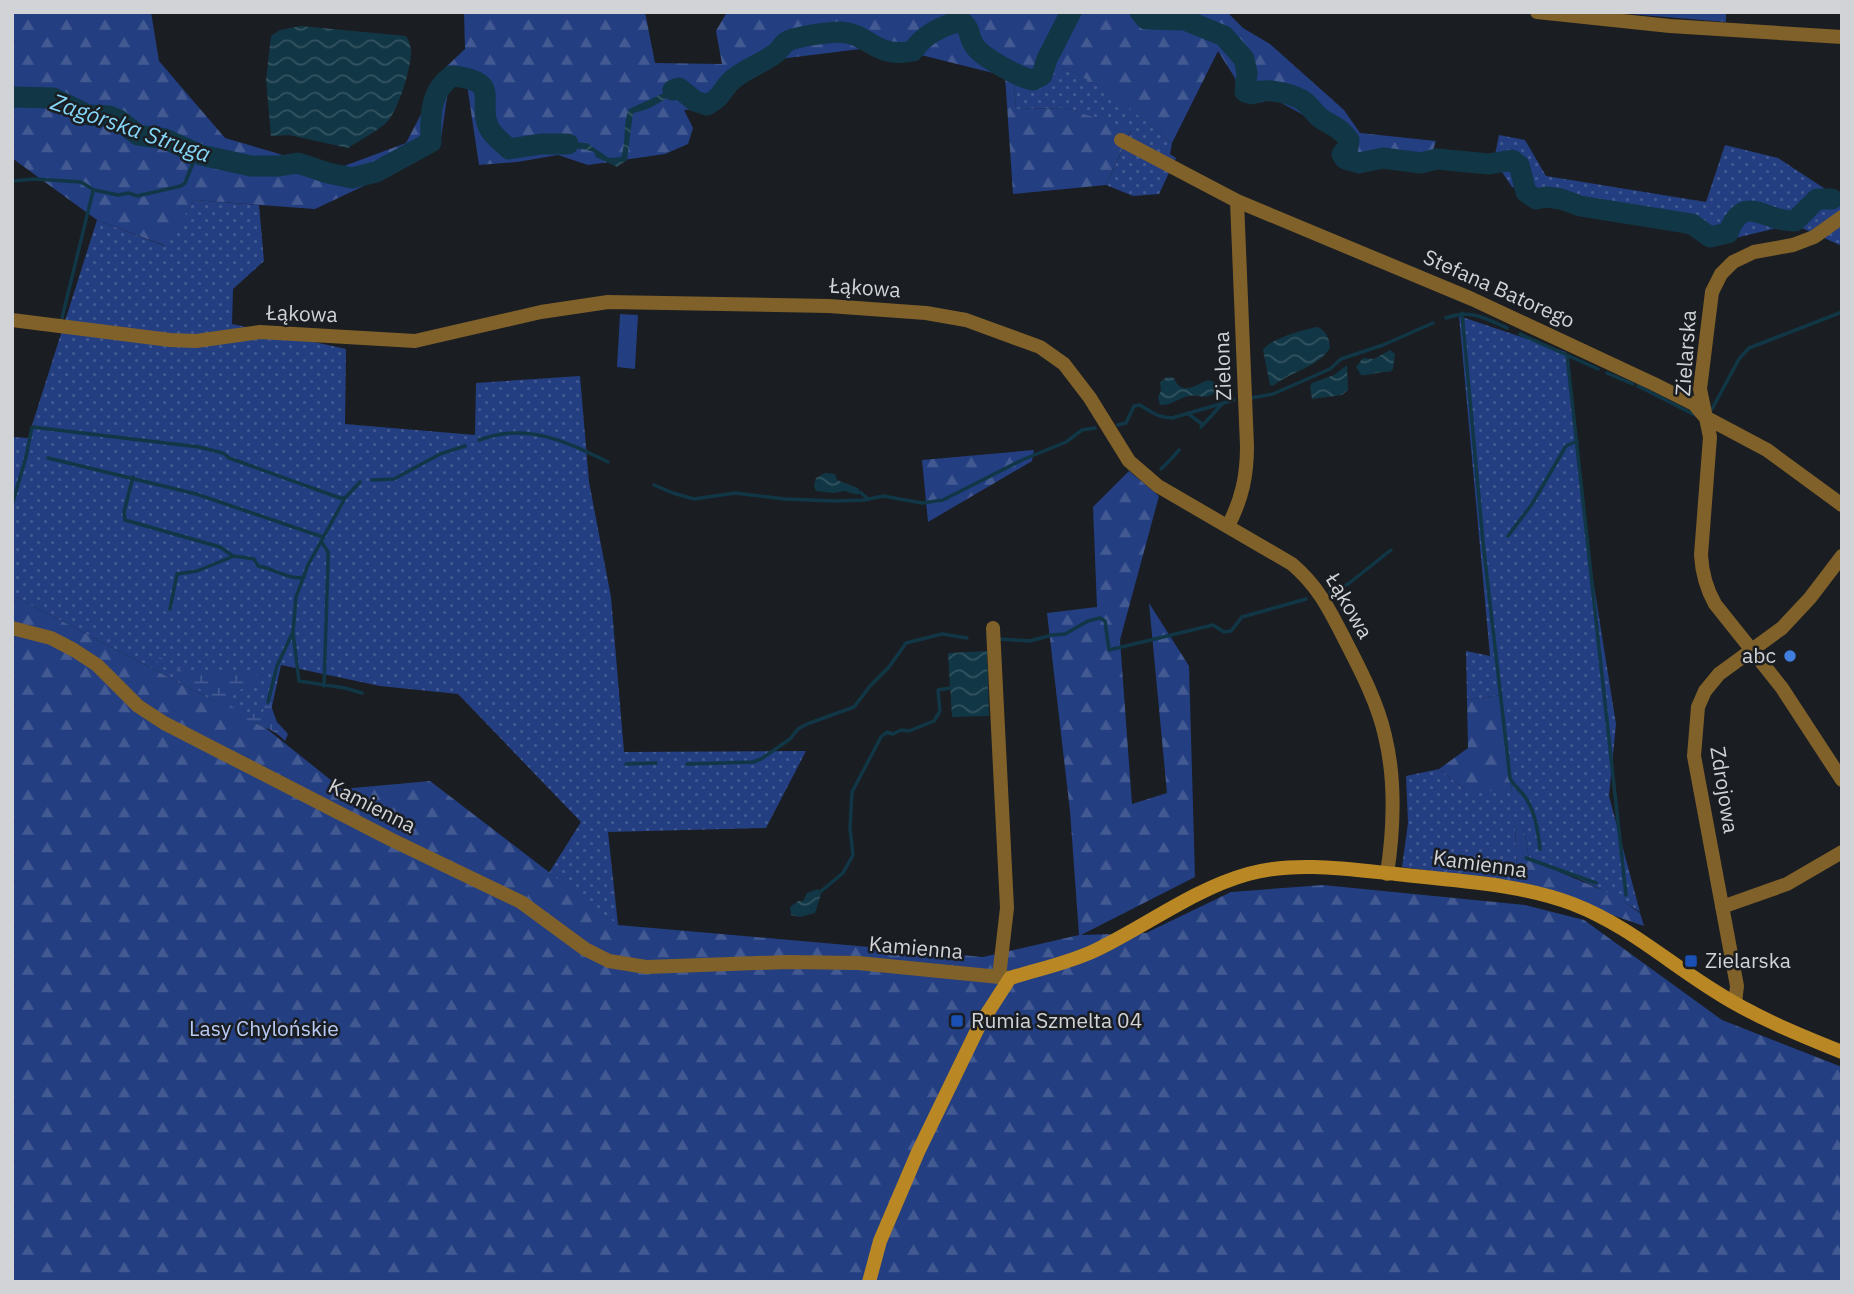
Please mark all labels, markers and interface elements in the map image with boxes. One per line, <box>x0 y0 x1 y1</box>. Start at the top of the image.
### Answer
water label: Zagórska Struga <box>47 85 215 168</box>
street label: Stefana Batorego <box>1419 242 1580 334</box>
street label: Łąkowa <box>827 270 902 303</box>
street label: Łąkowa <box>265 298 338 328</box>
street label: Zielarska <box>1668 309 1702 397</box>
street label: Zielona <box>1207 331 1237 401</box>
street label: Łąkowa <box>1319 567 1380 643</box>
place label: abc <box>1742 641 1776 669</box>
marker: abc <box>1782 648 1798 664</box>
street label: Zdrojowa <box>1704 744 1746 835</box>
street label: Kamienna <box>324 771 421 839</box>
street label: Kamienna <box>1431 843 1529 883</box>
street label: Kamienna <box>868 929 964 965</box>
place label: Zielarska <box>1705 946 1791 974</box>
marker: Zielarska <box>1683 953 1699 969</box>
place label: Rumia Szmelta 04 <box>971 1006 1142 1034</box>
marker: Rumia Szmelta 04 <box>949 1013 965 1029</box>
park label: Lasy Chylońskie <box>189 1014 339 1042</box>

